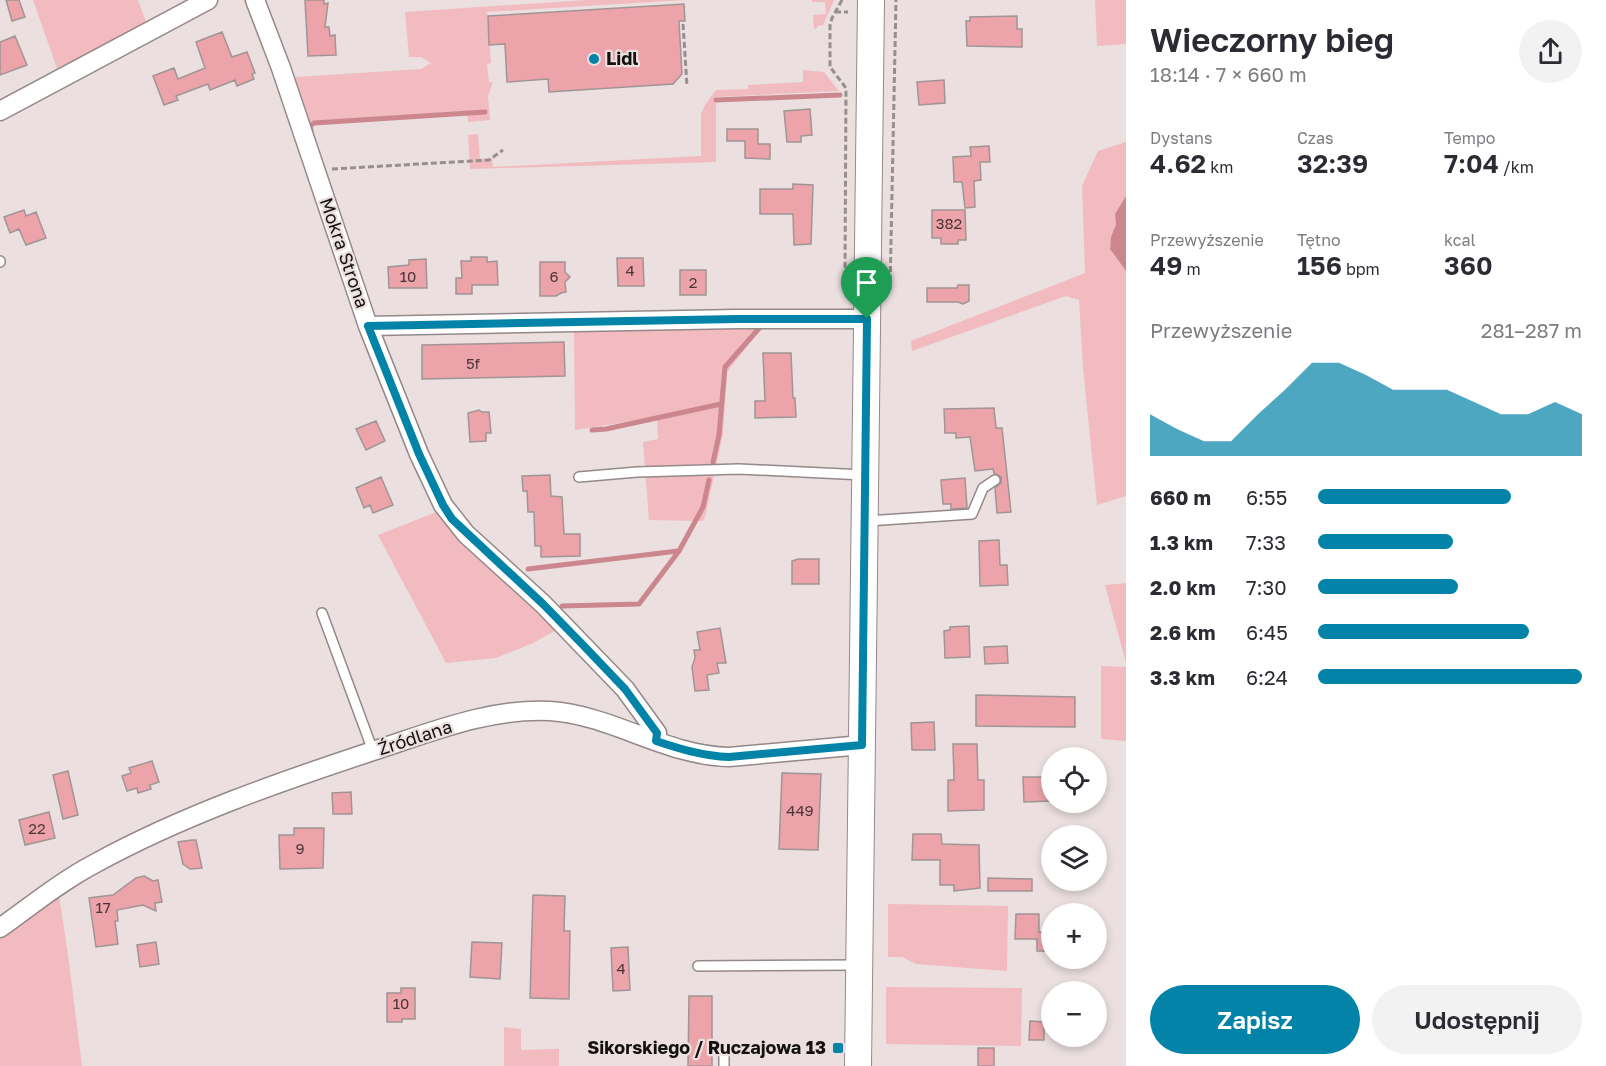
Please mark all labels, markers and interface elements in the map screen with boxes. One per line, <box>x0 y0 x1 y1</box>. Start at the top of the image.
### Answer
text: Wieczorny bieg <box>1150 20 1394 59</box>
button: share <box>1519 20 1582 83</box>
place label: Lidl <box>606 47 638 69</box>
marker: Lidl <box>587 52 601 66</box>
text: 18:14 · 7 × 660 m <box>1150 62 1307 86</box>
text: Dystans <box>1150 128 1212 148</box>
text: Czas <box>1297 128 1333 148</box>
text: Tempo <box>1444 128 1495 148</box>
text: 4.62 <box>1150 148 1206 179</box>
text: 32:39 <box>1297 148 1368 179</box>
text: 7:04 <box>1444 148 1499 179</box>
text: km <box>1206 157 1233 177</box>
text: /km <box>1499 157 1534 177</box>
street label: Mokra Strona <box>316 195 374 311</box>
house number: 382 <box>936 214 962 232</box>
text: Przewyższenie <box>1150 230 1264 250</box>
text: Tętno <box>1297 230 1341 250</box>
text: kcal <box>1444 230 1476 250</box>
text: 49 <box>1150 250 1183 281</box>
text: 156 <box>1297 250 1342 281</box>
text: 360 <box>1444 250 1493 281</box>
pin <box>841 257 892 319</box>
text: m <box>1183 259 1201 279</box>
text: bpm <box>1342 259 1380 279</box>
house number: 4 <box>625 261 635 279</box>
icon: arrive <box>850 266 883 299</box>
house number: 10 <box>400 267 416 285</box>
house number: 6 <box>549 267 559 285</box>
house number: 2 <box>689 273 697 291</box>
text: Przewyższenie <box>1150 318 1292 342</box>
text: 281–287 m <box>1481 318 1582 342</box>
house number: 5f <box>466 354 481 372</box>
text: 660 m <box>1150 485 1211 509</box>
text: 6:55 <box>1246 485 1287 509</box>
text: 1.3 km <box>1150 530 1213 554</box>
text: 7:33 <box>1246 530 1286 554</box>
text: 2.0 km <box>1150 575 1216 599</box>
text: 7:30 <box>1246 575 1287 599</box>
text: 2.6 km <box>1150 620 1215 644</box>
text: 6:45 <box>1246 620 1288 644</box>
text: 3.3 km <box>1150 665 1215 689</box>
text: 6:24 <box>1246 665 1288 689</box>
street label: Źródlana <box>375 715 455 759</box>
map controls <box>1041 747 1107 1047</box>
button: locate <box>1041 747 1107 813</box>
house number: 449 <box>786 801 814 819</box>
house number: 22 <box>28 819 46 837</box>
button: layers <box>1041 825 1107 891</box>
house number: 9 <box>295 839 305 857</box>
house number: 17 <box>95 898 111 916</box>
button: + <box>1041 903 1107 969</box>
house number: 4 <box>616 959 626 977</box>
button: − <box>1041 981 1107 1047</box>
button: Zapisz <box>1150 985 1360 1054</box>
button: Udostępnij <box>1372 985 1582 1054</box>
house number: 10 <box>393 994 409 1012</box>
place label: Sikorskiego / Ruczajowa 13 <box>587 1036 826 1058</box>
marker: Sikorskiego / Ruczajowa 13 <box>831 1041 845 1055</box>

